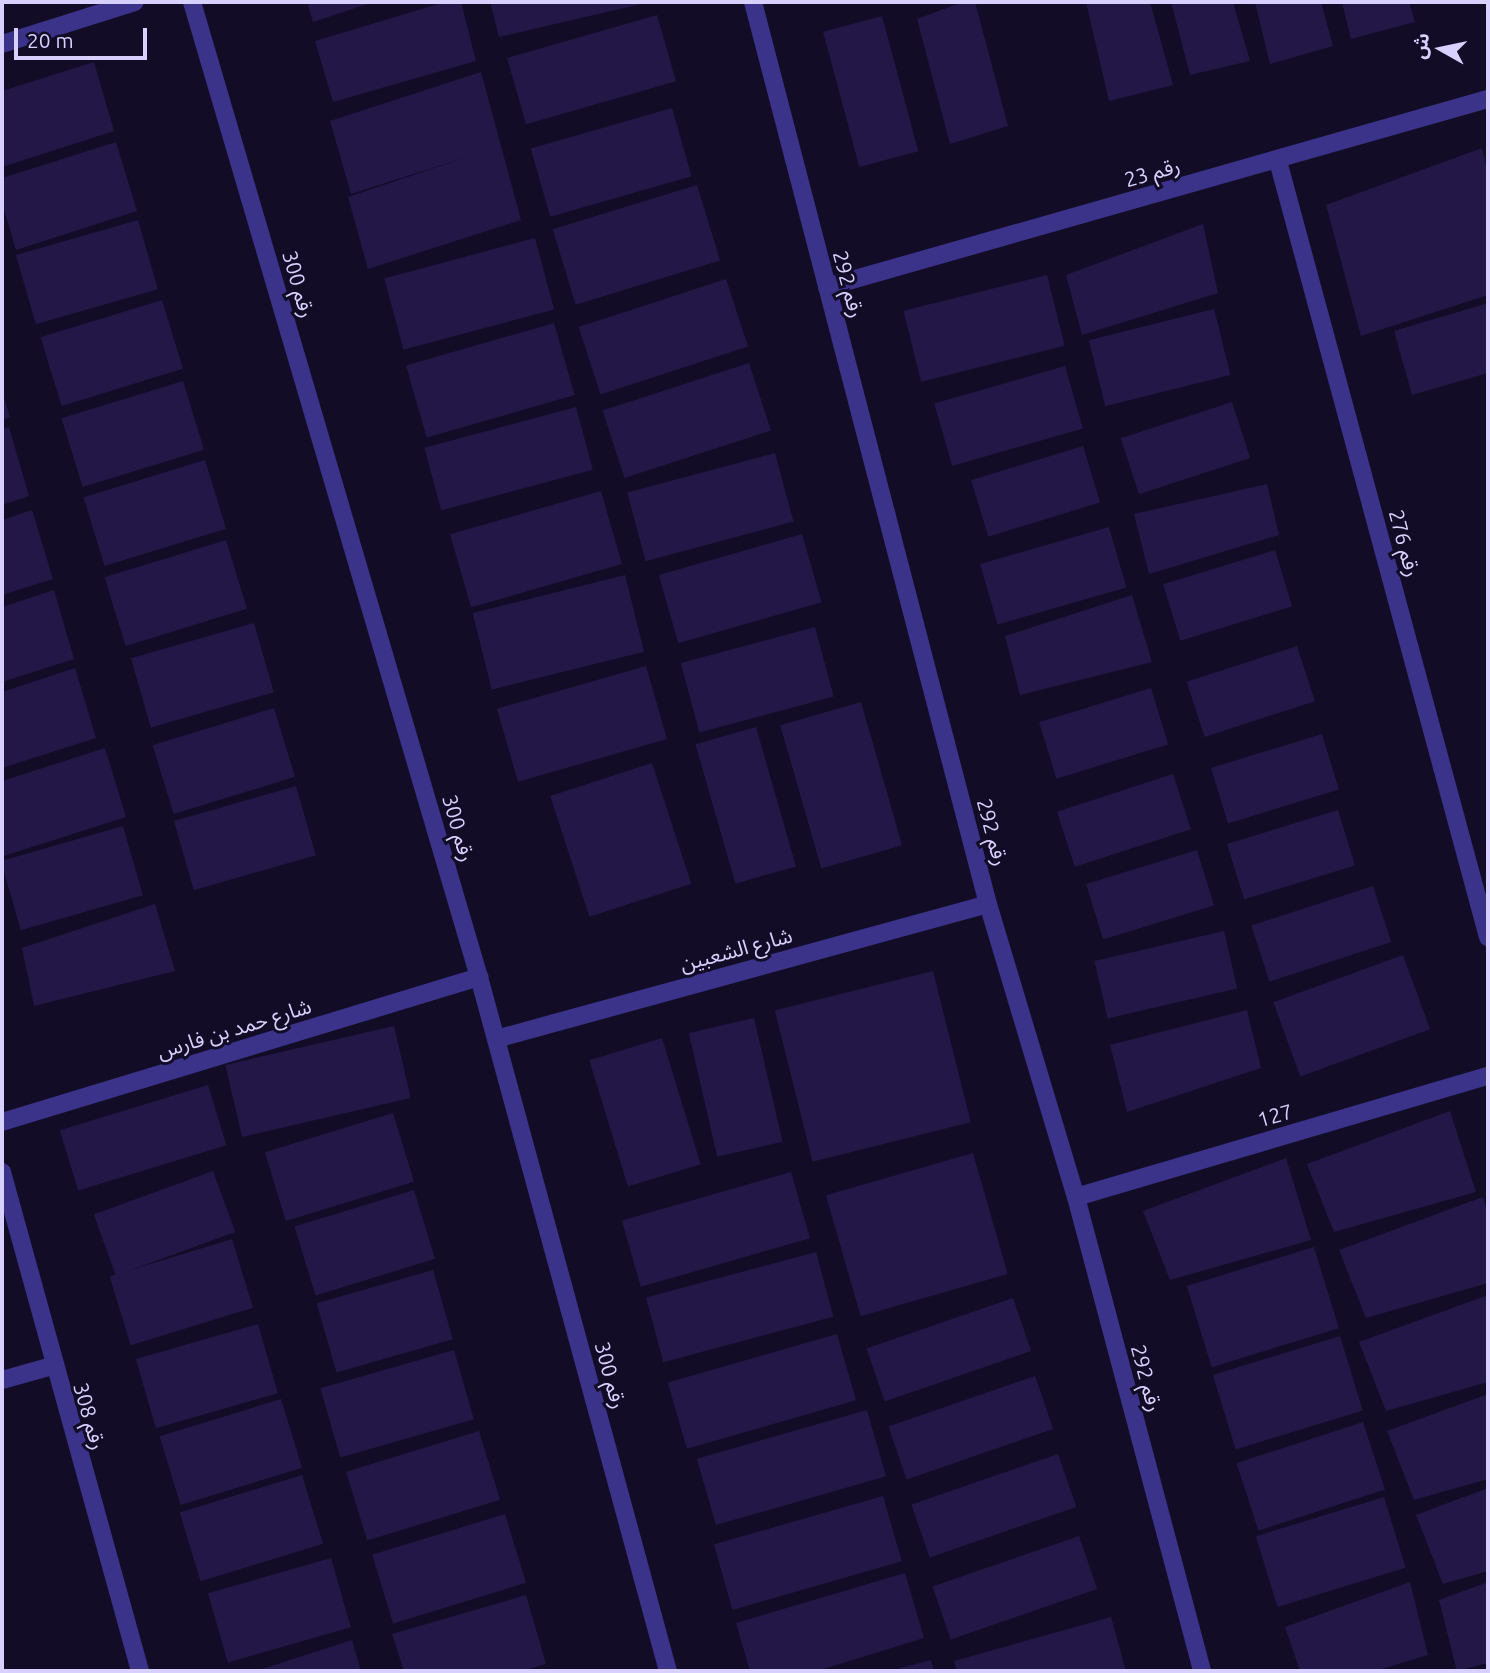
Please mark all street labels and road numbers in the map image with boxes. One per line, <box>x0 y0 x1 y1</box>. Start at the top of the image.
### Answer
street label: رقم 23 <box>1121 152 1183 192</box>
street label: رقم 300 <box>277 248 321 320</box>
street label: رقم 292 <box>828 248 870 320</box>
street label: رقم 276 <box>1384 507 1426 579</box>
street label: رقم 300 <box>437 792 481 864</box>
street label: رقم 292 <box>972 796 1014 868</box>
street label: شارع الشعبين <box>677 922 795 976</box>
street label: شارع حمد بن فارس <box>154 993 314 1063</box>
street label: 127 <box>1254 1098 1296 1132</box>
street label: رقم 300 <box>590 1339 632 1411</box>
street label: رقم 292 <box>1126 1342 1168 1414</box>
street label: رقم 308 <box>68 1380 112 1452</box>

